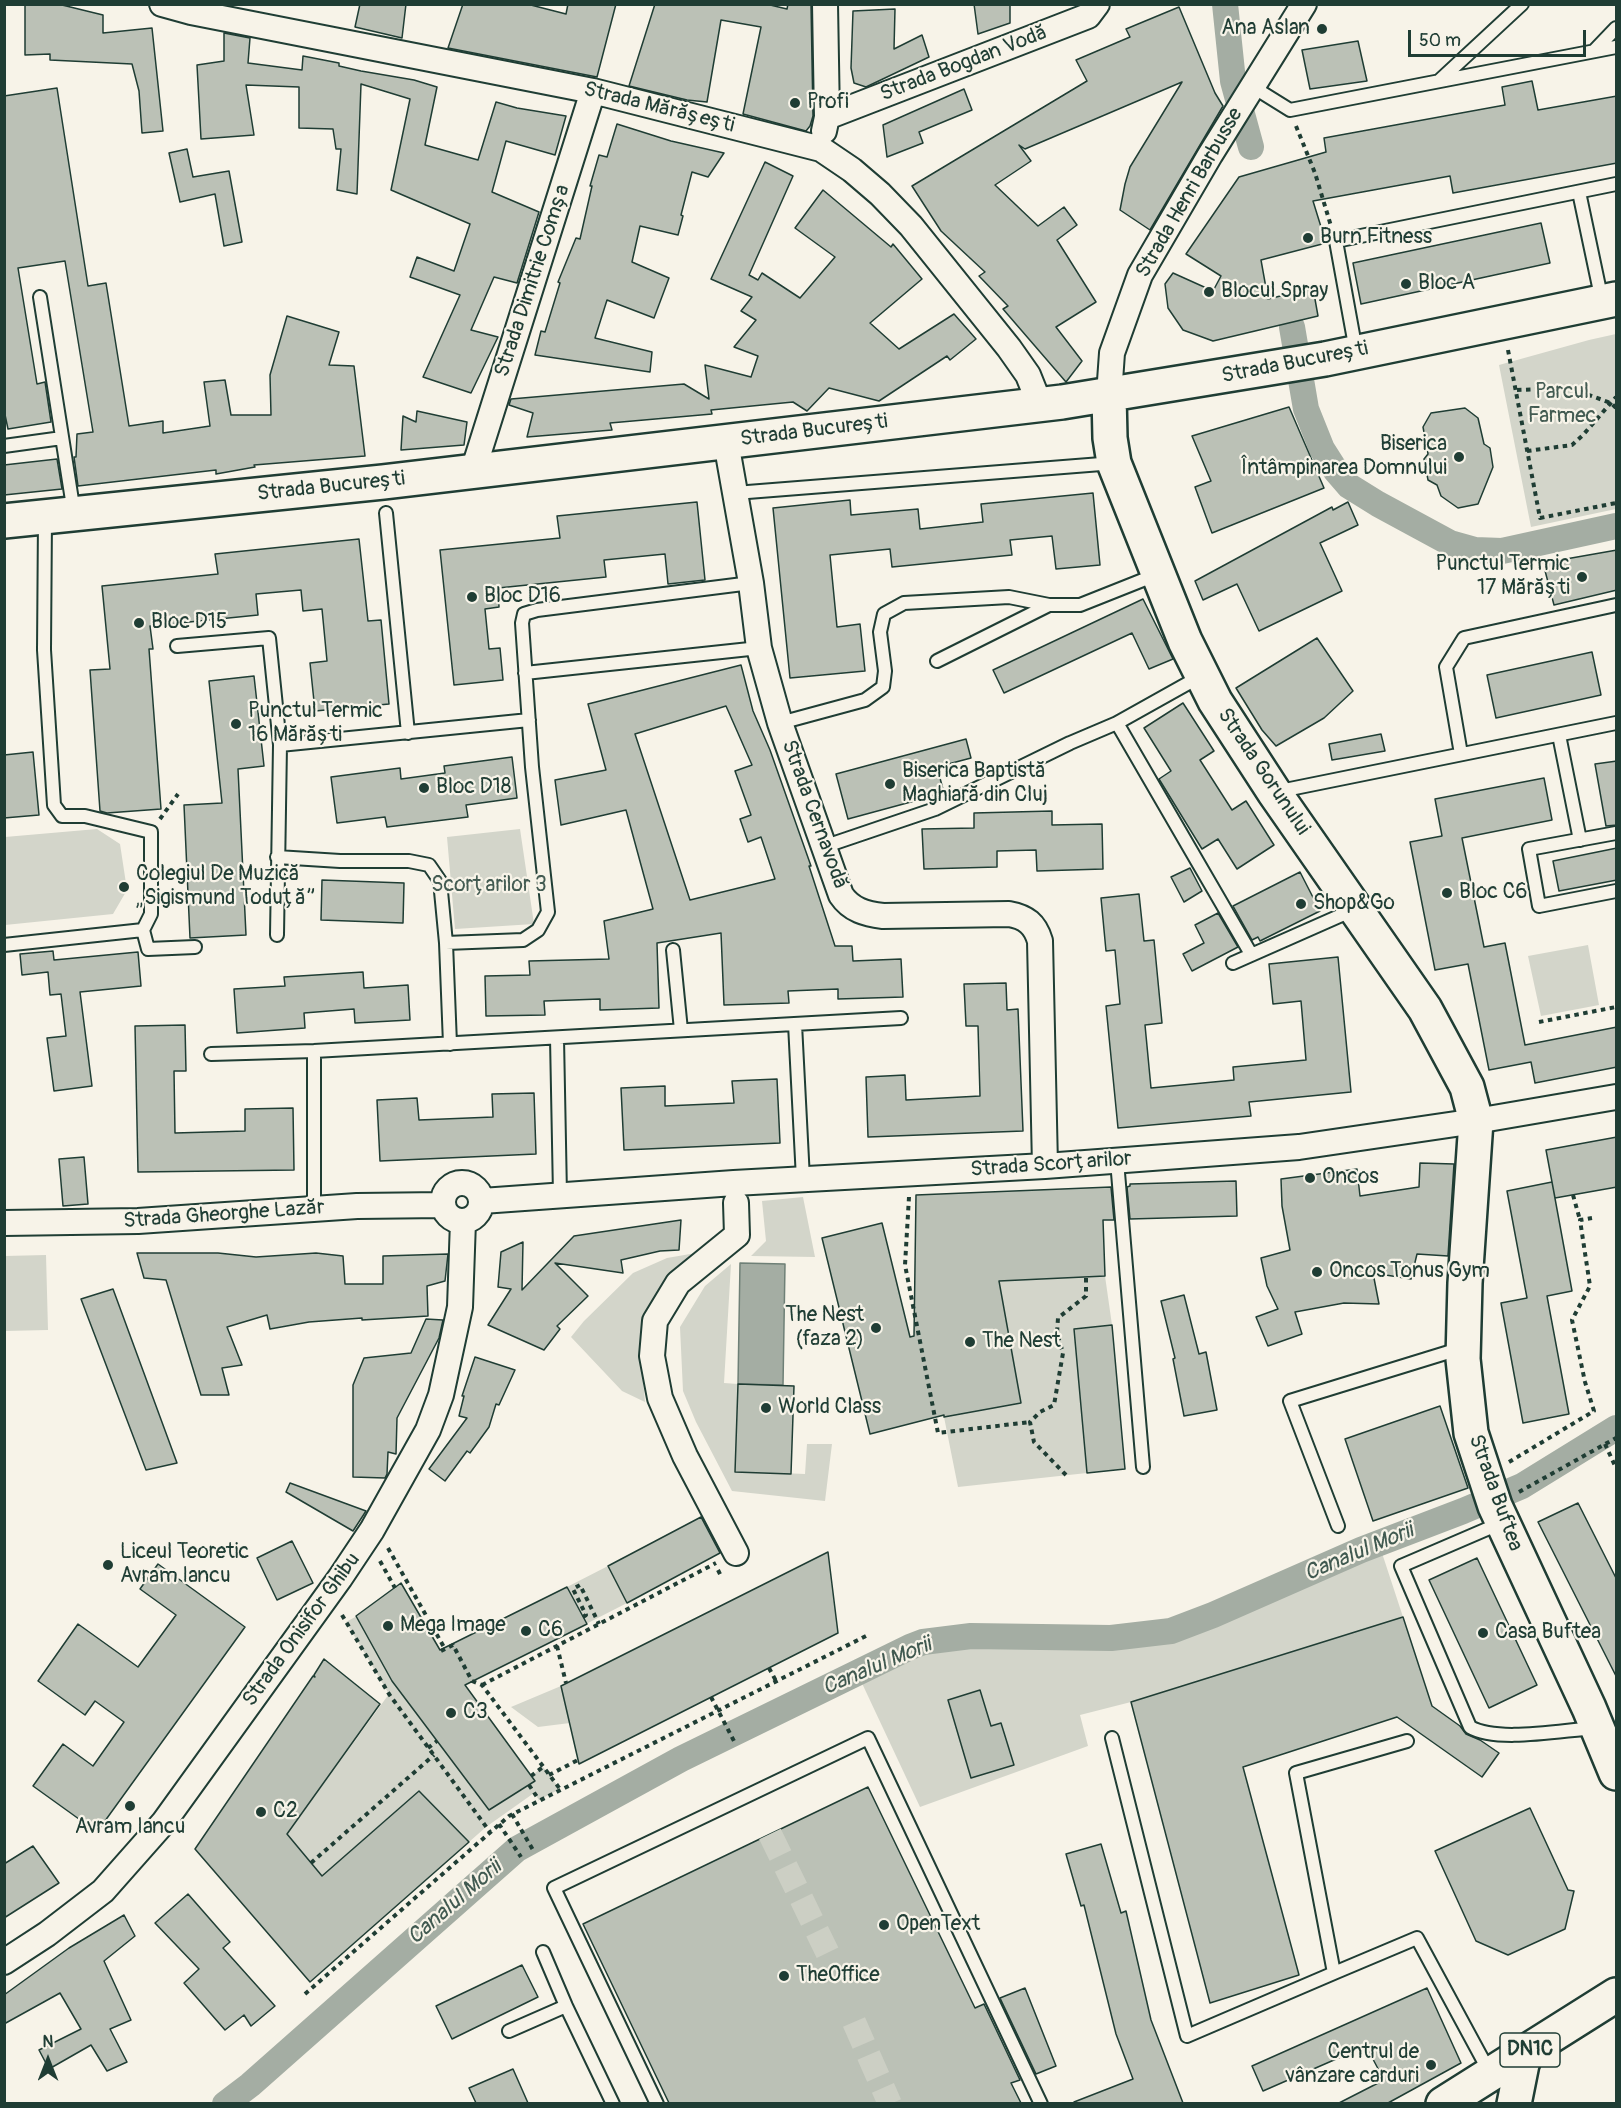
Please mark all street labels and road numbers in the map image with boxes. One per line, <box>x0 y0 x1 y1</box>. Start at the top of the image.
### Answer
street label: Strada Bogdan Vodă <box>877 20 1051 108</box>
street label: Strada Mărășești <box>581 77 737 139</box>
street label: Strada Henri Barbusse <box>1131 104 1249 282</box>
street label: Strada Dimitrie Comșa <box>490 182 576 380</box>
street label: Strada București <box>1220 336 1370 390</box>
street label: Strada București <box>739 409 889 453</box>
street label: Strada București <box>256 467 406 507</box>
street label: Strada Gorunului <box>1211 704 1315 840</box>
street label: Strada Cernavodă <box>775 737 853 893</box>
street label: Strada Scorțarilor <box>969 1147 1133 1183</box>
street label: Strada Gheorghe Lazăr <box>122 1195 326 1235</box>
street label: Strada Buftea <box>1462 1431 1528 1555</box>
street label: Strada Onisifor Ghibu <box>238 1548 366 1712</box>
road number: DN1C <box>1500 2033 1560 2067</box>

